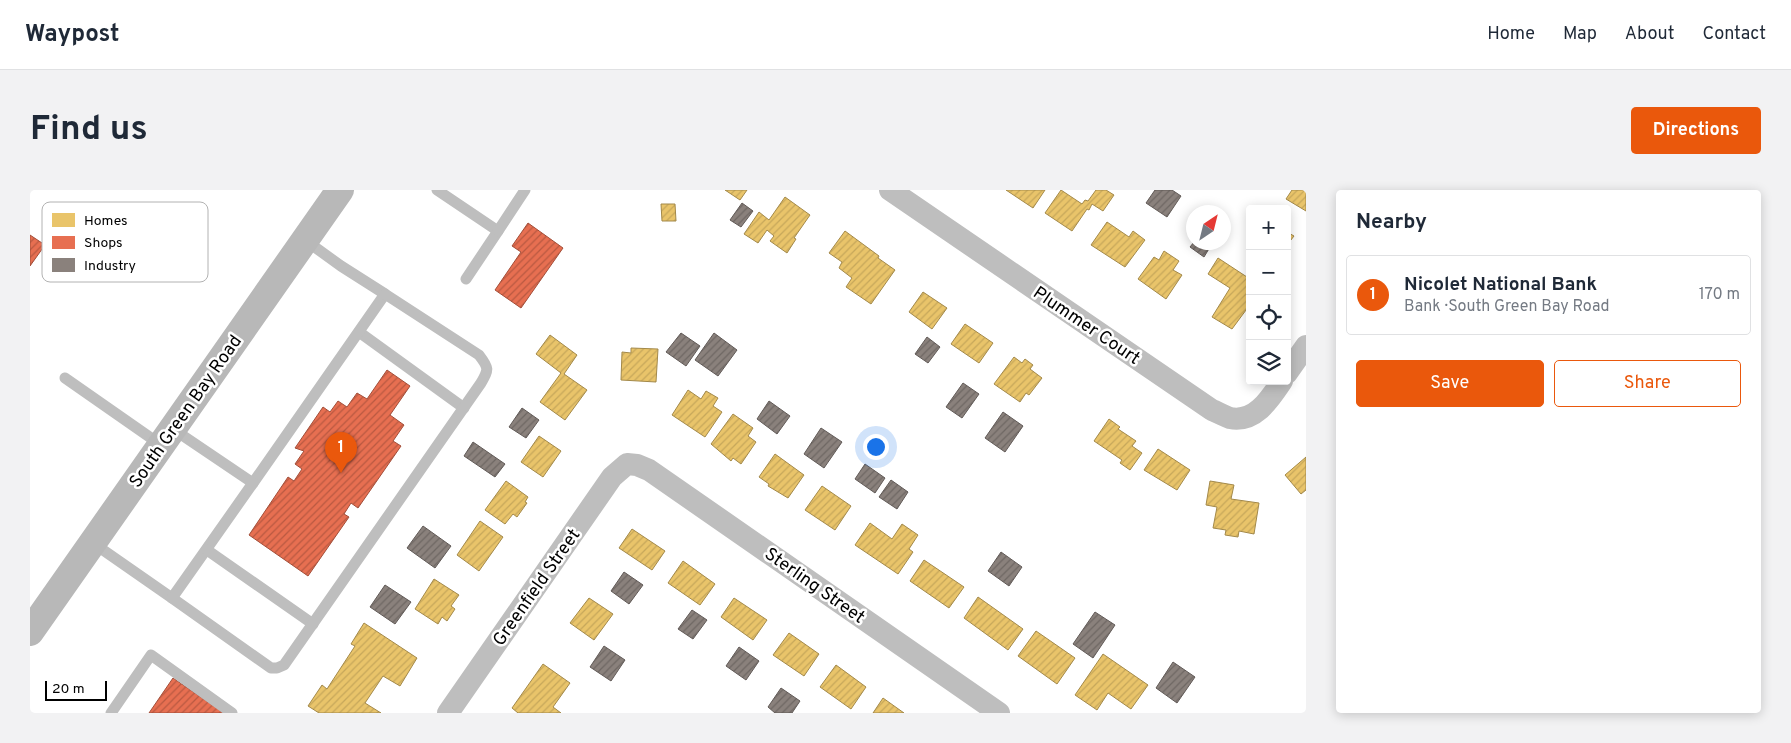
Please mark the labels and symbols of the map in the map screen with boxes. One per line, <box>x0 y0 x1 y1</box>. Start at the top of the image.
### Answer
legend <box>42 202 208 282</box>
north arrow <box>1186 205 1231 250</box>
text: Homes <box>84 213 128 230</box>
text: Shops <box>84 235 123 252</box>
text: Industry <box>84 258 136 275</box>
street label: Plummer Court <box>1028 282 1144 371</box>
street label: South Green Bay Road <box>125 331 248 493</box>
pin: 1 <box>325 432 357 473</box>
your location <box>863 434 889 460</box>
street label: Greenfield Street <box>488 525 586 651</box>
street label: Sterling Street <box>759 543 869 629</box>
scale bar <box>45 678 108 701</box>

